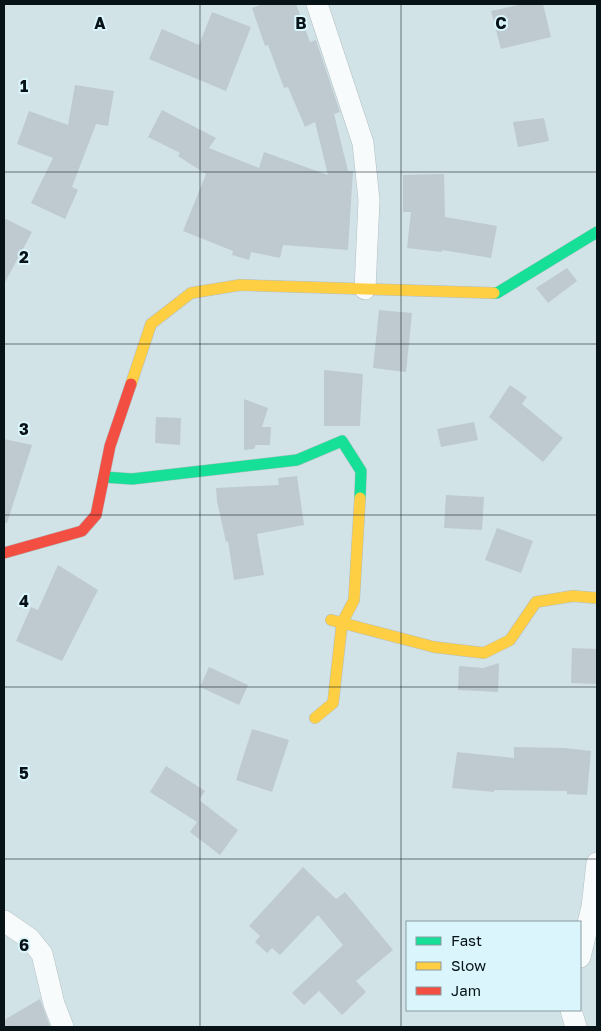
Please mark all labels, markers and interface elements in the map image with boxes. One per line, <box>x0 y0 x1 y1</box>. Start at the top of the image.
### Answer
text: A <box>94 13 106 33</box>
text: B <box>295 13 307 33</box>
text: C <box>495 13 507 33</box>
text: 1 <box>20 76 28 96</box>
text: 2 <box>19 247 29 267</box>
text: 3 <box>19 419 29 439</box>
text: 4 <box>19 591 29 611</box>
text: 5 <box>19 763 29 783</box>
legend <box>406 921 581 1011</box>
text: Fast <box>451 931 482 949</box>
text: 6 <box>19 935 29 955</box>
text: Slow <box>451 956 486 974</box>
text: Jam <box>451 981 481 999</box>

